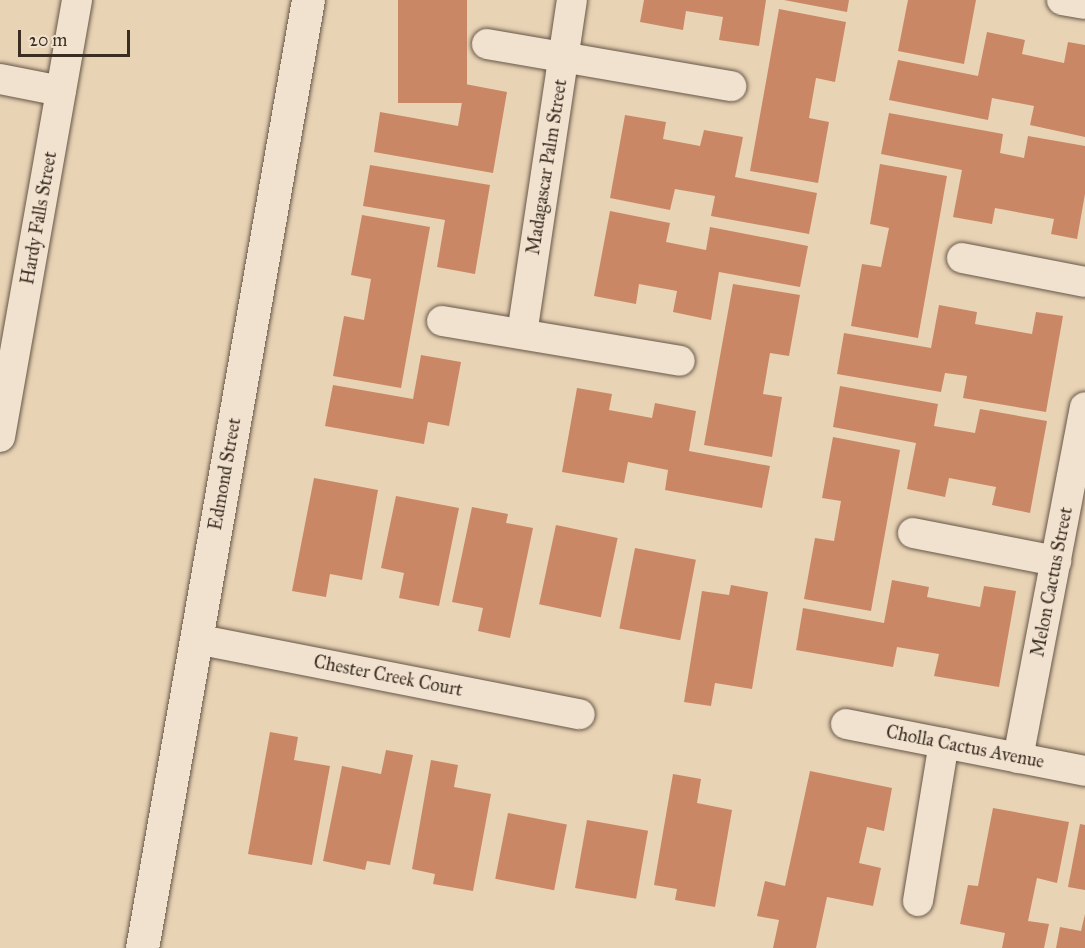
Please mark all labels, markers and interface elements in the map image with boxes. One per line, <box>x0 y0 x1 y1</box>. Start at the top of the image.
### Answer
scale bar <box>21 18 134 56</box>
text: 20 m <box>29 29 67 51</box>
street label: Madagascar Palm Street <box>522 78 572 256</box>
street label: Hardy Falls Street <box>17 150 61 286</box>
street label: Edmond Street <box>205 416 245 532</box>
street label: Melon Cactus Street <box>1027 505 1077 659</box>
street label: Chester Creek Court <box>312 651 464 701</box>
street label: Cholla Cactus Avenue <box>884 721 1046 773</box>

